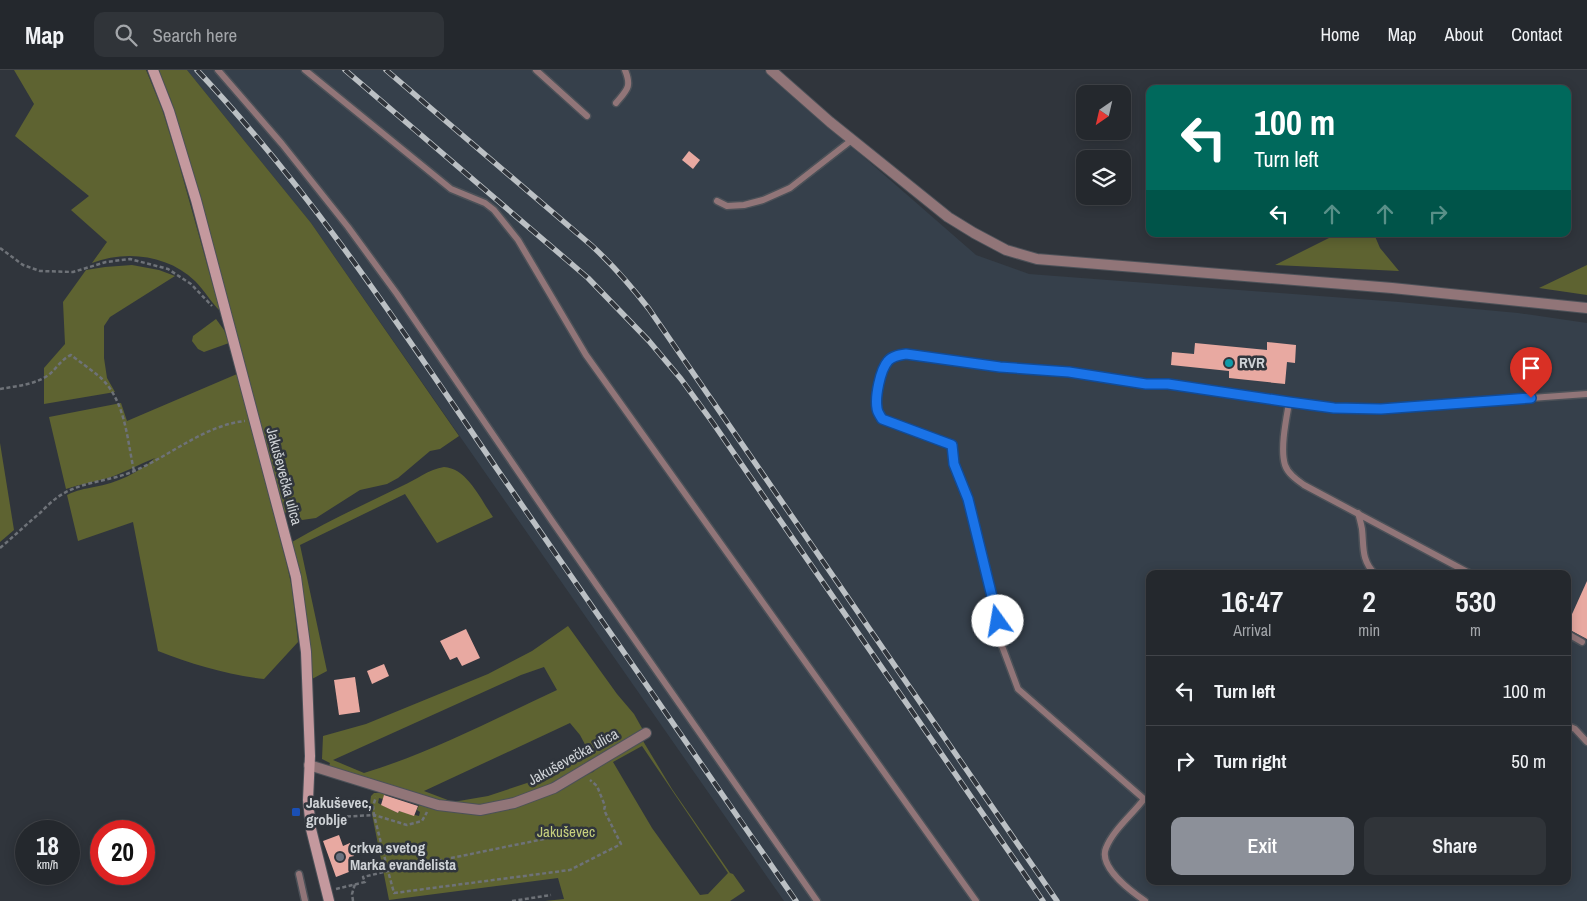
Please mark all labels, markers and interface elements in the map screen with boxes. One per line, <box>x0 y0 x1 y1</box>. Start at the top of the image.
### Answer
search box <box>94 12 444 57</box>
text: Map <box>25 19 64 51</box>
icon: search <box>112 21 140 49</box>
text: Search here <box>152 22 237 48</box>
text: Home <box>1320 22 1360 47</box>
text: Map <box>1388 22 1417 47</box>
text: About <box>1445 22 1483 47</box>
text: Contact <box>1511 22 1562 47</box>
north arrow <box>1076 85 1131 140</box>
map controls <box>1076 85 1131 205</box>
text: 100 m <box>1254 99 1335 146</box>
icon: left <box>1171 105 1236 170</box>
text: Turn left <box>1254 144 1319 174</box>
button: layers <box>1076 150 1131 205</box>
icon: left <box>1265 200 1293 228</box>
icon: ahead <box>1318 200 1346 228</box>
icon: ahead <box>1371 200 1399 228</box>
icon: right <box>1424 200 1452 228</box>
pin <box>1510 347 1552 398</box>
place label: RVR <box>1239 352 1265 373</box>
icon: arrive <box>1517 354 1545 382</box>
marker: RVR <box>1223 357 1235 369</box>
street label: Jakuševečka ulica <box>261 425 308 527</box>
text: 16:47 <box>1221 581 1283 621</box>
text: 2 <box>1362 581 1376 621</box>
text: 530 <box>1455 581 1496 621</box>
position arrow <box>971 594 1023 646</box>
text: Arrival <box>1233 619 1271 641</box>
text: min <box>1358 619 1380 641</box>
text: m <box>1470 619 1481 641</box>
icon: left <box>1171 677 1199 705</box>
text: Turn left <box>1214 678 1275 704</box>
text: 100 m <box>1503 678 1546 704</box>
street label: Jakuševečka ulica <box>524 723 622 790</box>
icon: right <box>1171 747 1199 775</box>
text: Turn right <box>1214 748 1286 774</box>
text: 50 m <box>1511 748 1546 774</box>
place label: Jakuševec, groblje <box>306 792 372 830</box>
marker: Jakuševec, groblje <box>290 806 302 818</box>
button: Exit <box>1171 817 1354 875</box>
button: Share <box>1364 817 1546 875</box>
speed limit sign: 20 <box>90 820 155 885</box>
park label: Jakuševec <box>537 821 595 842</box>
text: 18 <box>36 829 59 863</box>
place label: crkva svetog Marka evanđelista <box>350 837 456 875</box>
marker: crkva svetog Marka evanđelista <box>334 851 346 863</box>
text: km/h <box>37 857 58 873</box>

